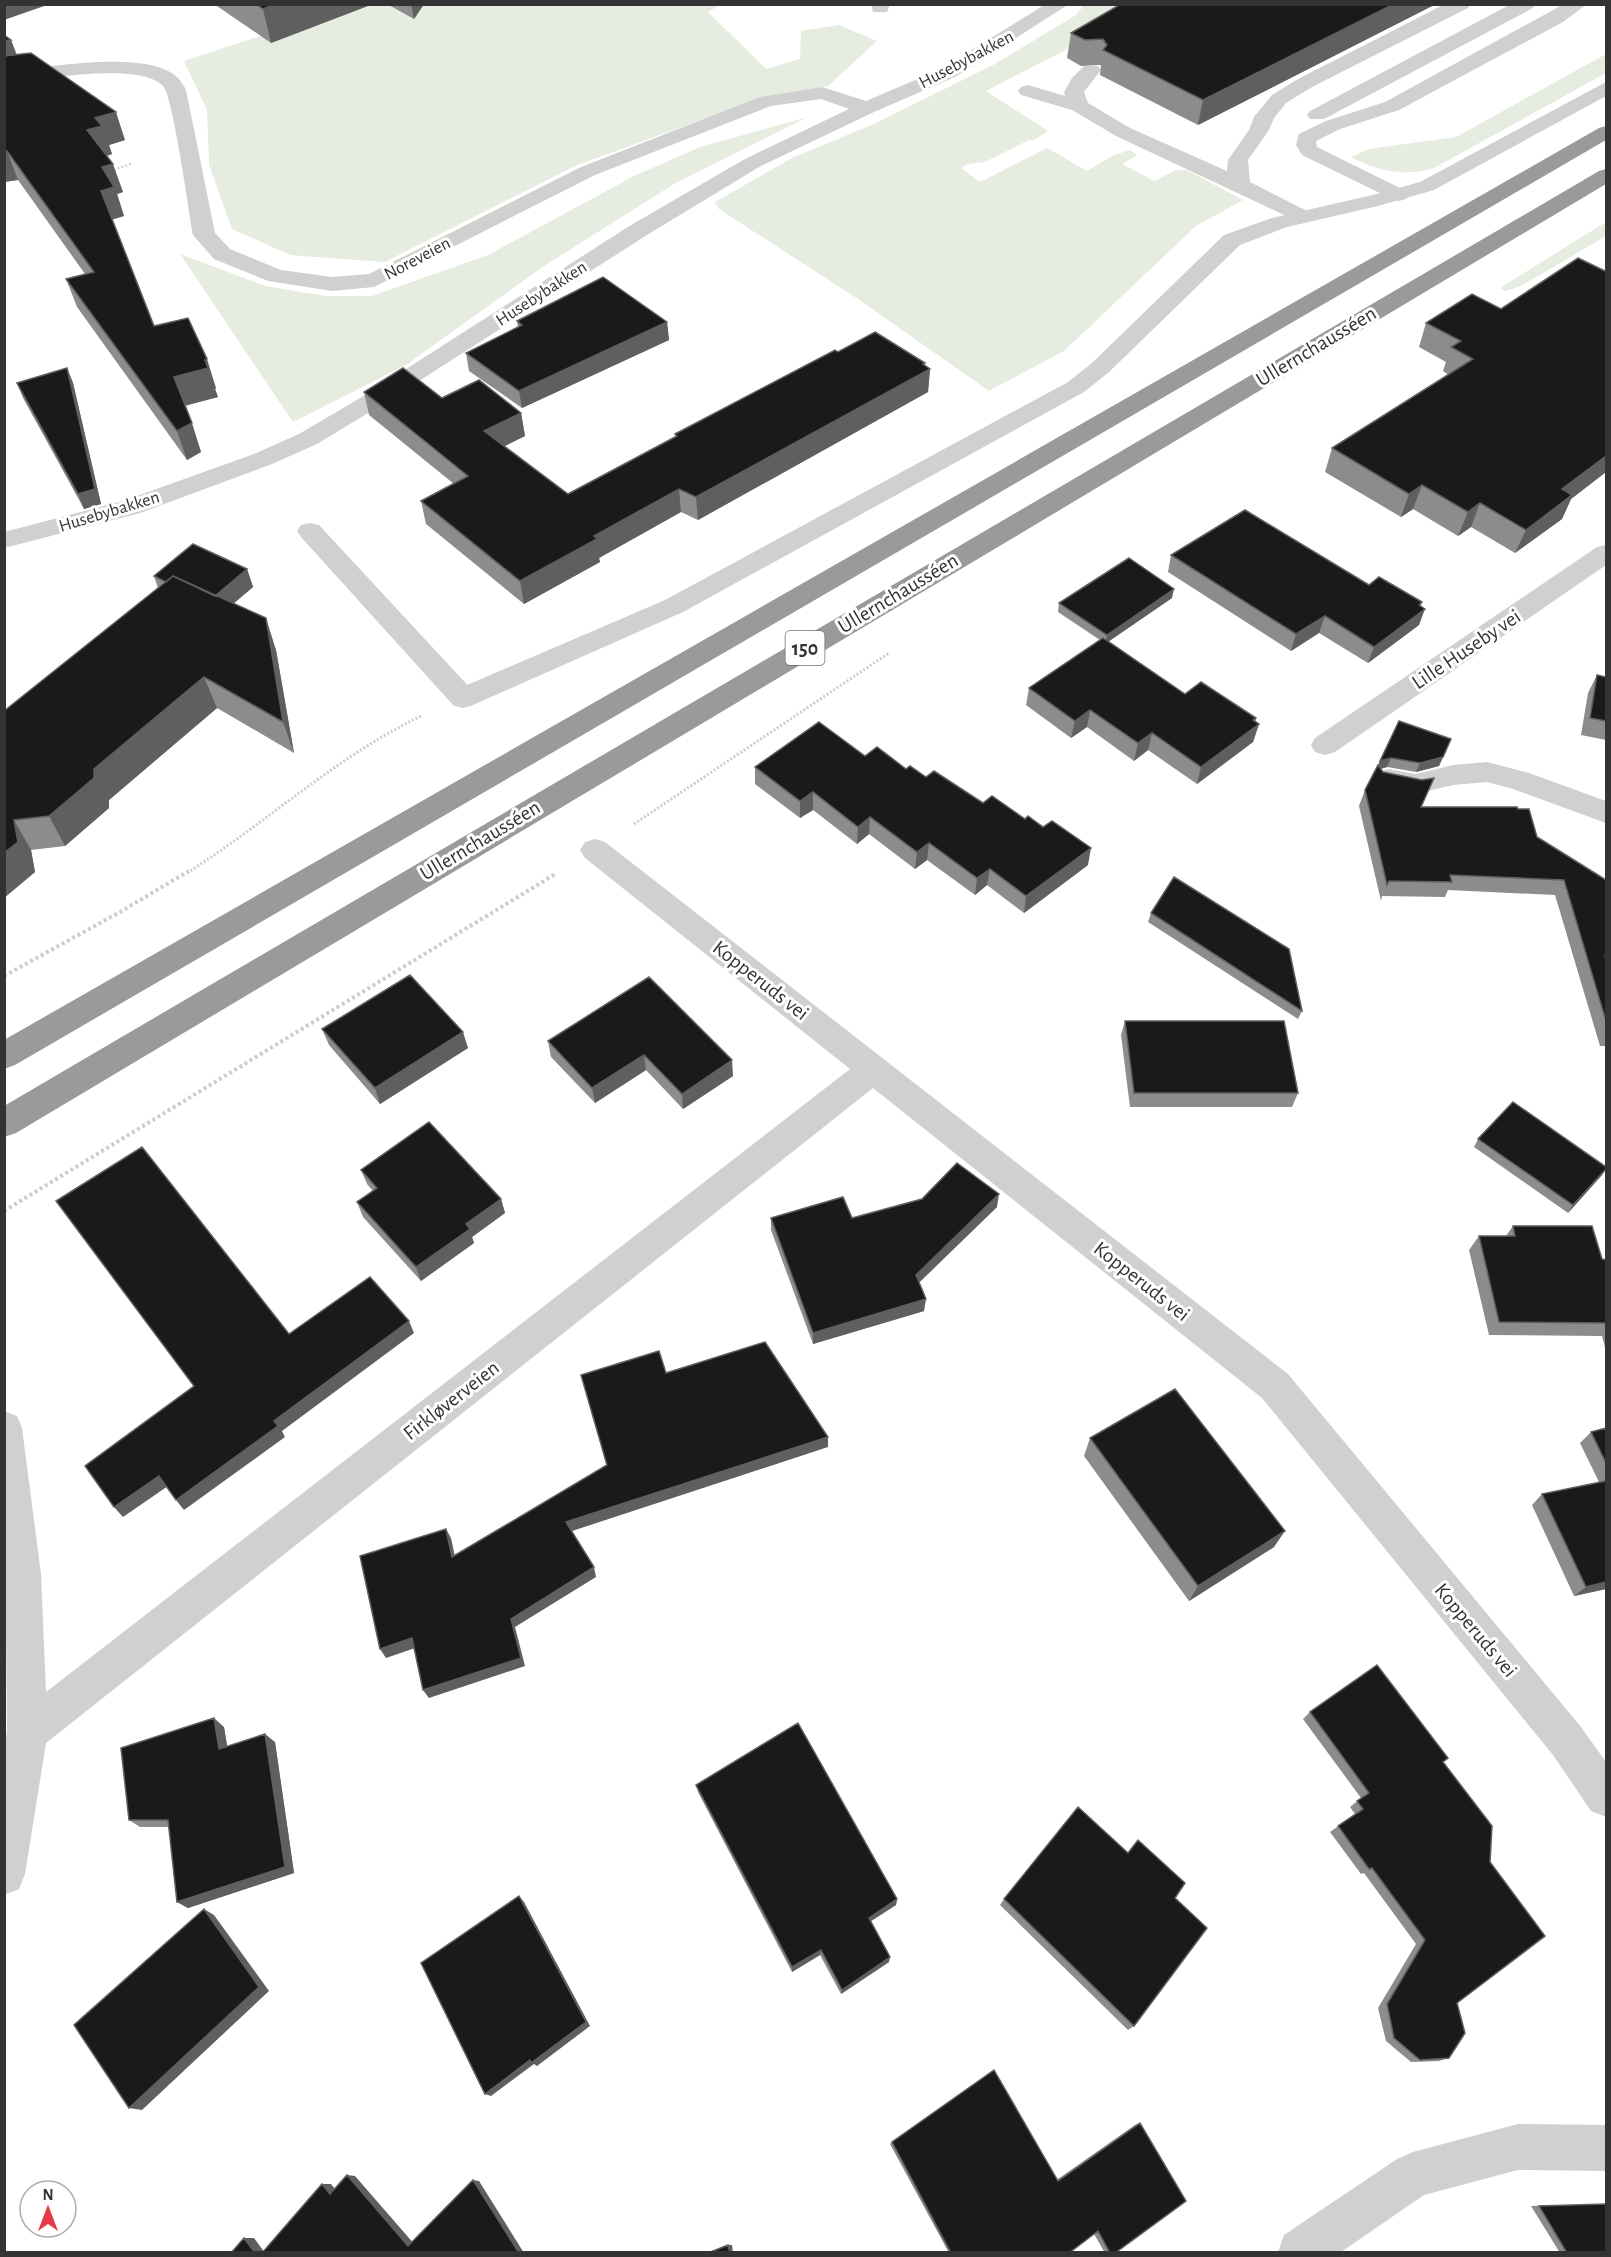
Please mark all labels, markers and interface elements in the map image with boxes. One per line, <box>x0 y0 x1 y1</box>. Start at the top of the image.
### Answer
street label: Husebybakken <box>916 27 1017 92</box>
street label: Noreveien <box>381 234 454 284</box>
street label: Husebybakken <box>493 258 590 330</box>
street label: Ullernchausséen <box>1253 302 1380 390</box>
street label: Husebybakken <box>57 488 162 536</box>
street label: Ullernchausséen <box>835 549 962 637</box>
street label: Lille Huseby vei <box>1408 605 1524 693</box>
road number: 150 <box>786 631 824 665</box>
street label: Ullernchausséen <box>417 796 544 884</box>
street label: Kopperuds vei <box>709 937 813 1024</box>
street label: Kopperuds vei <box>1090 1238 1194 1325</box>
street label: Firkløverveien <box>400 1357 503 1444</box>
street label: Kopperuds vei <box>1431 1579 1521 1681</box>
north arrow <box>18 2179 78 2239</box>
text: N <box>42 2187 54 2203</box>

